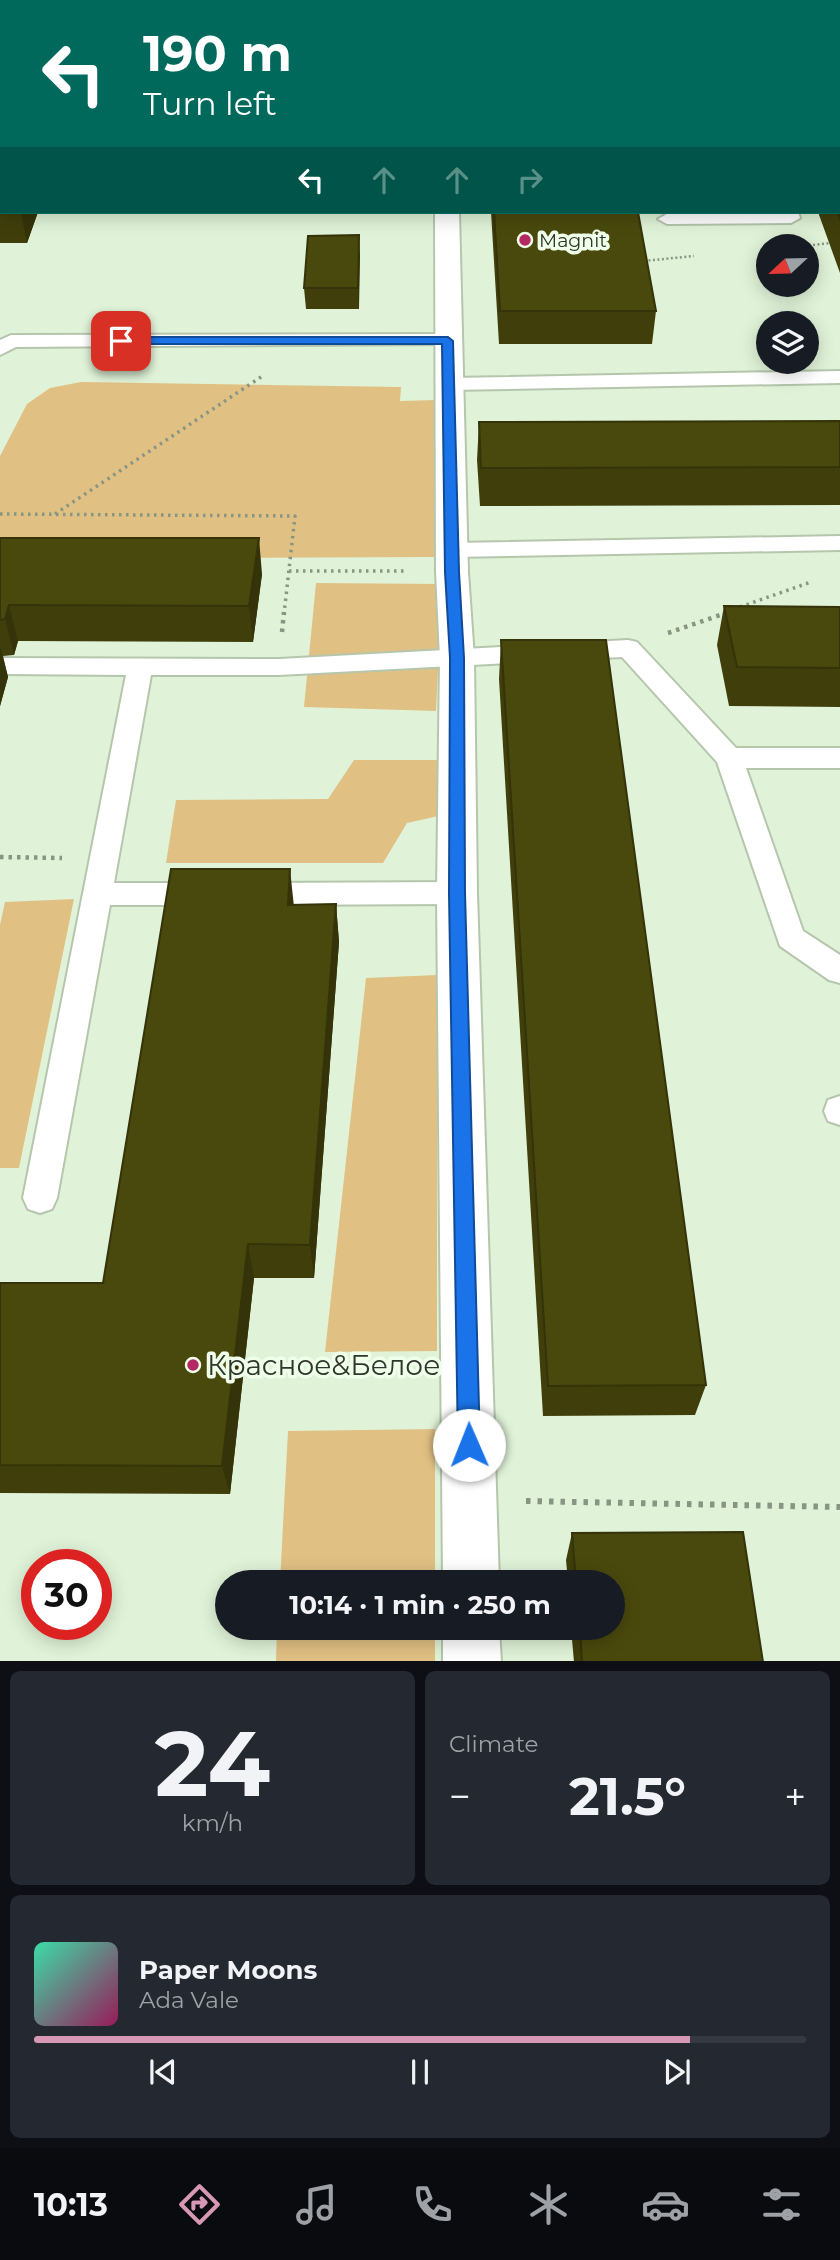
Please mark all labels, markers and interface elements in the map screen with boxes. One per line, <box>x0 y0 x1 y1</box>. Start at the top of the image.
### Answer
text: 190 m <box>143 24 292 83</box>
icon: left <box>28 28 119 119</box>
text: Turn left <box>143 84 277 123</box>
icon: left <box>292 161 330 199</box>
icon: ahead <box>365 161 403 199</box>
icon: ahead <box>438 161 476 199</box>
icon: right <box>511 161 549 199</box>
place label: Magnit <box>539 229 607 252</box>
marker: Magnit <box>517 232 533 248</box>
north arrow <box>756 234 819 298</box>
map controls <box>756 234 819 374</box>
pin <box>91 311 151 371</box>
button: layers <box>756 311 819 374</box>
icon: arrive <box>102 322 140 360</box>
place label: Красное&Белое <box>207 1348 440 1382</box>
marker: Красное&Белое <box>185 1357 201 1373</box>
position arrow <box>432 1408 506 1482</box>
speed limit sign: 30 <box>21 1549 112 1640</box>
text: 10:14 · 1 min · 250 m <box>289 1589 551 1621</box>
text: 24 <box>155 1708 270 1819</box>
text: Climate <box>449 1730 538 1758</box>
text: 21.5° <box>569 1765 686 1828</box>
text: − <box>449 1773 471 1820</box>
text: + <box>784 1773 806 1820</box>
text: km/h <box>182 1809 243 1837</box>
text: Paper Moons <box>139 1954 317 1986</box>
text: Ada Vale <box>139 1986 239 2014</box>
icon: previous <box>144 2053 182 2091</box>
icon: pause <box>401 2053 439 2091</box>
icon: next <box>658 2053 696 2091</box>
icon: directions <box>175 2180 224 2229</box>
icon: music <box>292 2180 341 2229</box>
icon: phone <box>408 2180 457 2229</box>
icon: climate <box>524 2180 573 2229</box>
icon: car <box>641 2180 690 2229</box>
icon: filters <box>757 2180 806 2229</box>
text: 10:13 <box>34 2185 108 2224</box>

